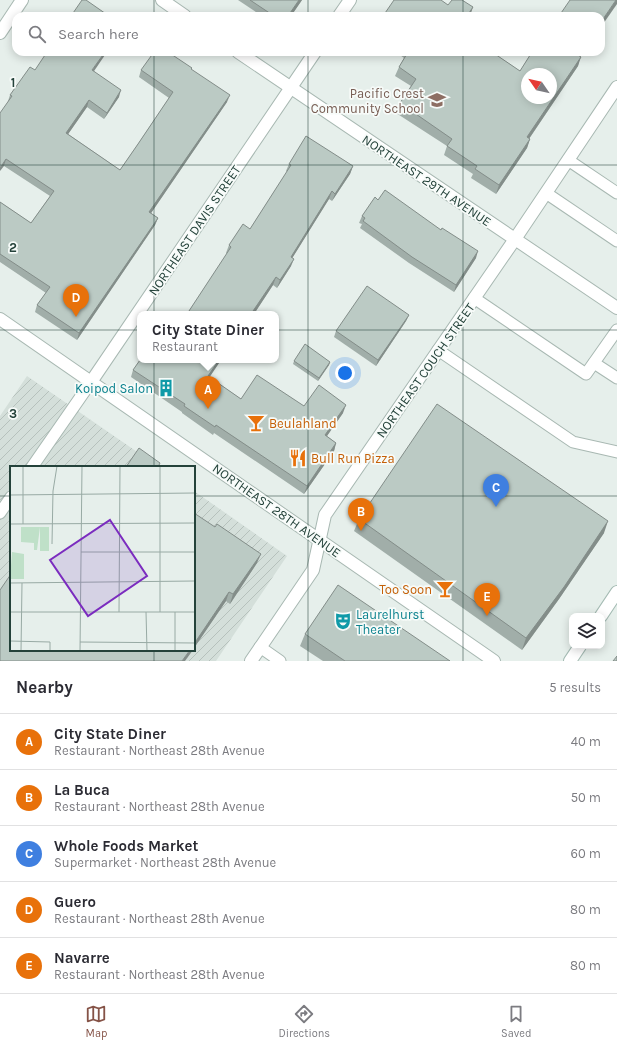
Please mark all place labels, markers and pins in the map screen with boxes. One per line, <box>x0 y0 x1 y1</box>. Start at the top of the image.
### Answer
place label: Pacific Crest Community School <box>311 86 424 116</box>
school or university icon: Pacific Crest Community School <box>427 90 447 110</box>
pin: D <box>63 284 89 317</box>
pin: A <box>195 376 221 409</box>
building icon: Koipod Salon <box>156 378 176 398</box>
place label: Koipod Salon <box>75 381 153 396</box>
bar icon: Beulahland <box>246 413 266 433</box>
place label: Beulahland <box>269 416 337 431</box>
restaurant icon: Bull Run Pizza <box>288 448 308 468</box>
place label: Bull Run Pizza <box>311 451 395 466</box>
pin: C <box>483 474 509 507</box>
pin: B <box>348 498 374 531</box>
bar icon: Too Soon <box>435 579 455 599</box>
place label: Too Soon <box>379 582 432 597</box>
pin: E <box>474 583 500 616</box>
place label: Laurelhurst Theater <box>356 607 424 637</box>
theatre icon: Laurelhurst Theater <box>333 611 353 631</box>

